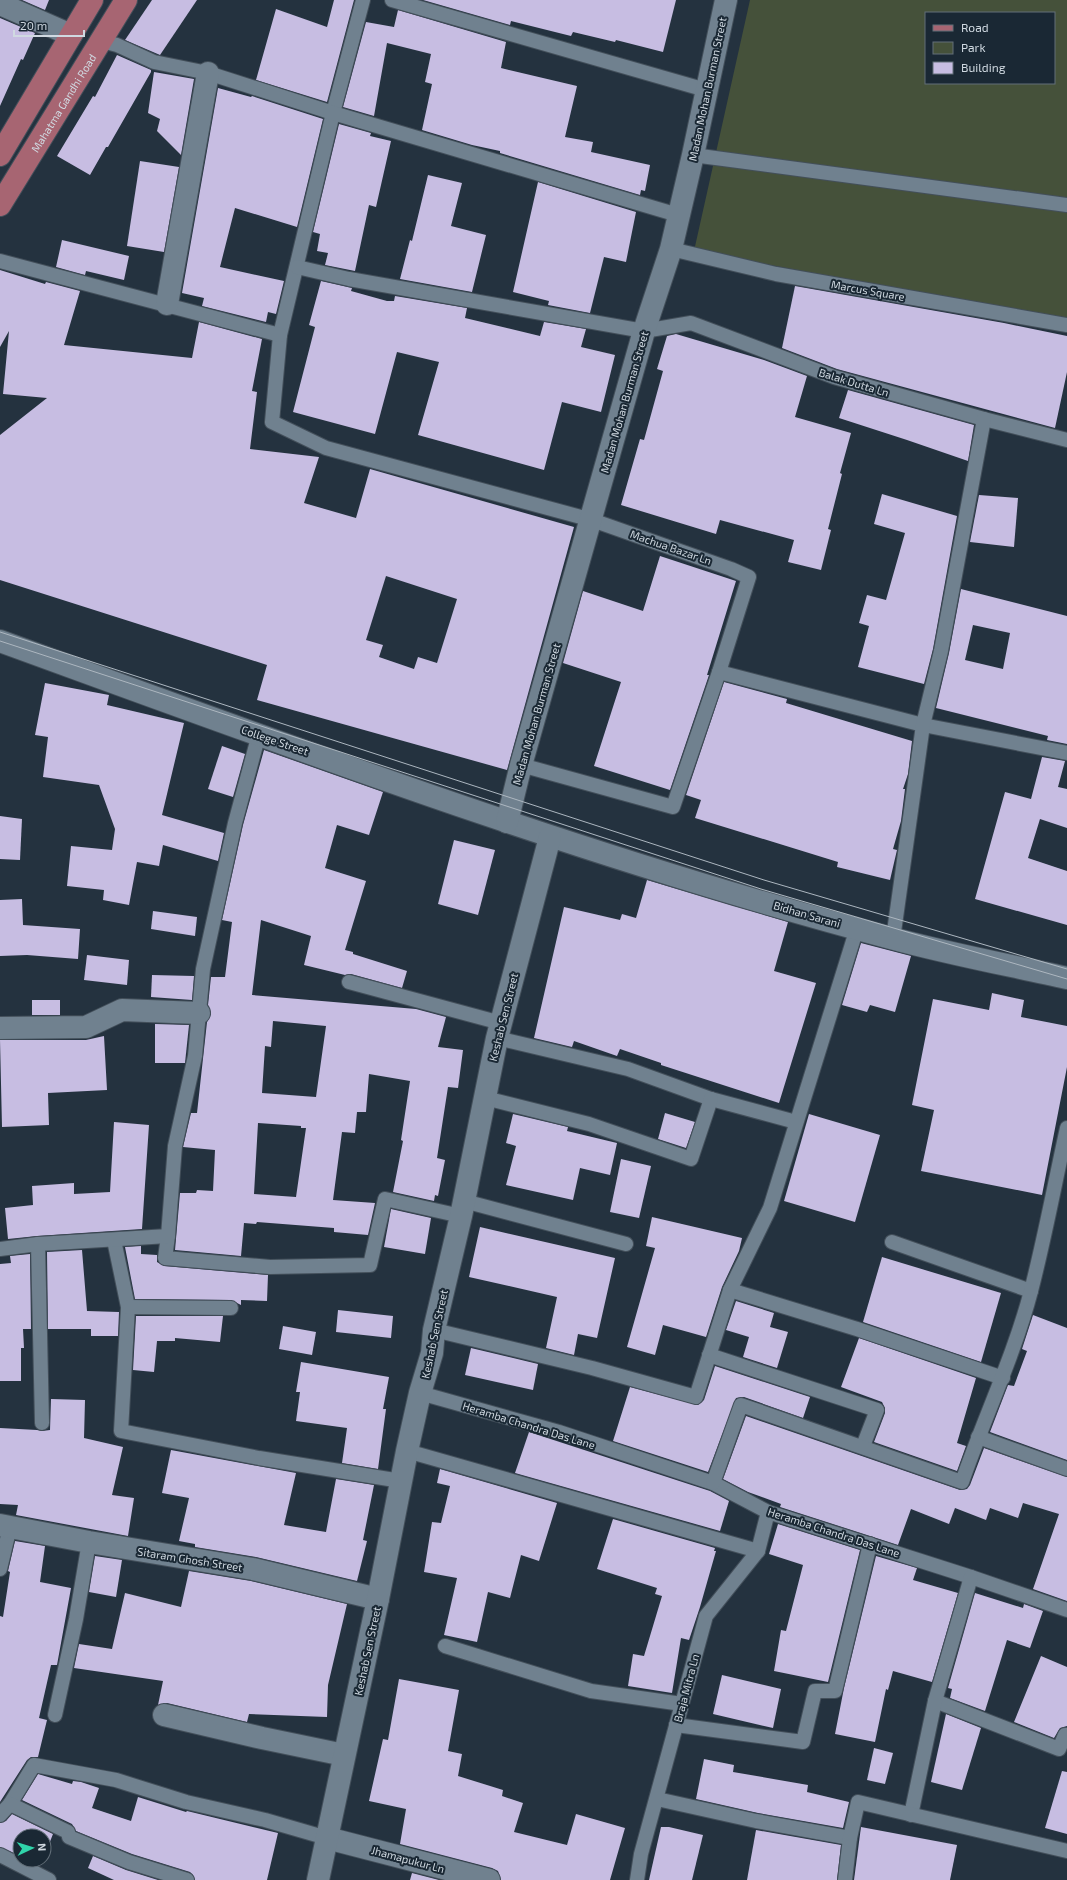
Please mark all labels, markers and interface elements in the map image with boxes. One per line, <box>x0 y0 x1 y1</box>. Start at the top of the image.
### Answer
scale bar <box>14 12 84 38</box>
legend <box>925 12 1055 84</box>
street label: Madan Mohan Burman Street <box>685 16 729 162</box>
text: 20 m <box>20 18 47 32</box>
text: Road <box>961 20 989 34</box>
text: Park <box>961 40 986 54</box>
street label: Mahatma Gandhi Road <box>28 51 98 154</box>
text: Building <box>961 60 1006 74</box>
street label: Marcus Square <box>830 277 906 303</box>
street label: Madan Mohan Burman Street <box>598 330 650 474</box>
street label: Balak Dutta Ln <box>817 365 891 399</box>
street label: Machua Bazar Ln <box>629 527 713 567</box>
street label: Madan Mohan Burman Street <box>510 642 562 786</box>
street label: College Street <box>240 722 310 758</box>
street label: Bidhan Sarani <box>772 898 842 930</box>
street label: Keshab Sen Street <box>486 972 520 1062</box>
street label: Keshab Sen Street <box>418 1288 450 1380</box>
street label: Heramba Chandra Das Lane <box>461 1399 597 1451</box>
street label: Heramba Chandra Das Lane <box>766 1505 902 1559</box>
street label: Sitaram Ghosh Street <box>137 1544 243 1574</box>
street label: Keshab Sen Street <box>351 1605 383 1697</box>
street label: Braja Mitra Ln <box>671 1652 702 1724</box>
north arrow <box>12 1828 52 1868</box>
text: N <box>36 1843 49 1852</box>
street label: Jhamapukur Ln <box>370 1843 446 1875</box>

